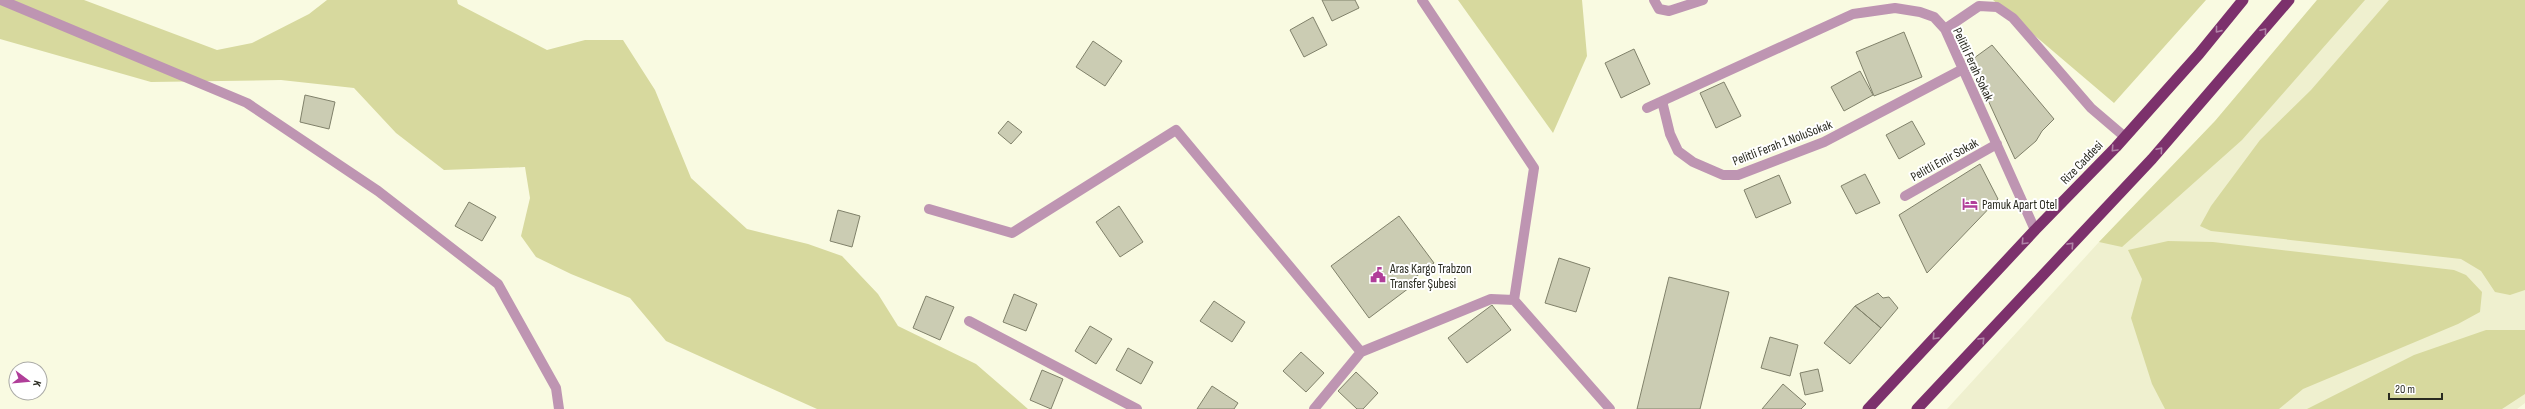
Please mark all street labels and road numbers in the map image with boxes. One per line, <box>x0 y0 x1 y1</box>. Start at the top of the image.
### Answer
street label: Pelitli Ferah Sokak <box>1949 25 1997 104</box>
street label: Pelitli Ferah 1 NoluSokak <box>1730 117 1834 169</box>
street label: Pelitli Emir Sokak <box>1908 135 1981 185</box>
street label: Rize Caddesi <box>2057 138 2106 188</box>

